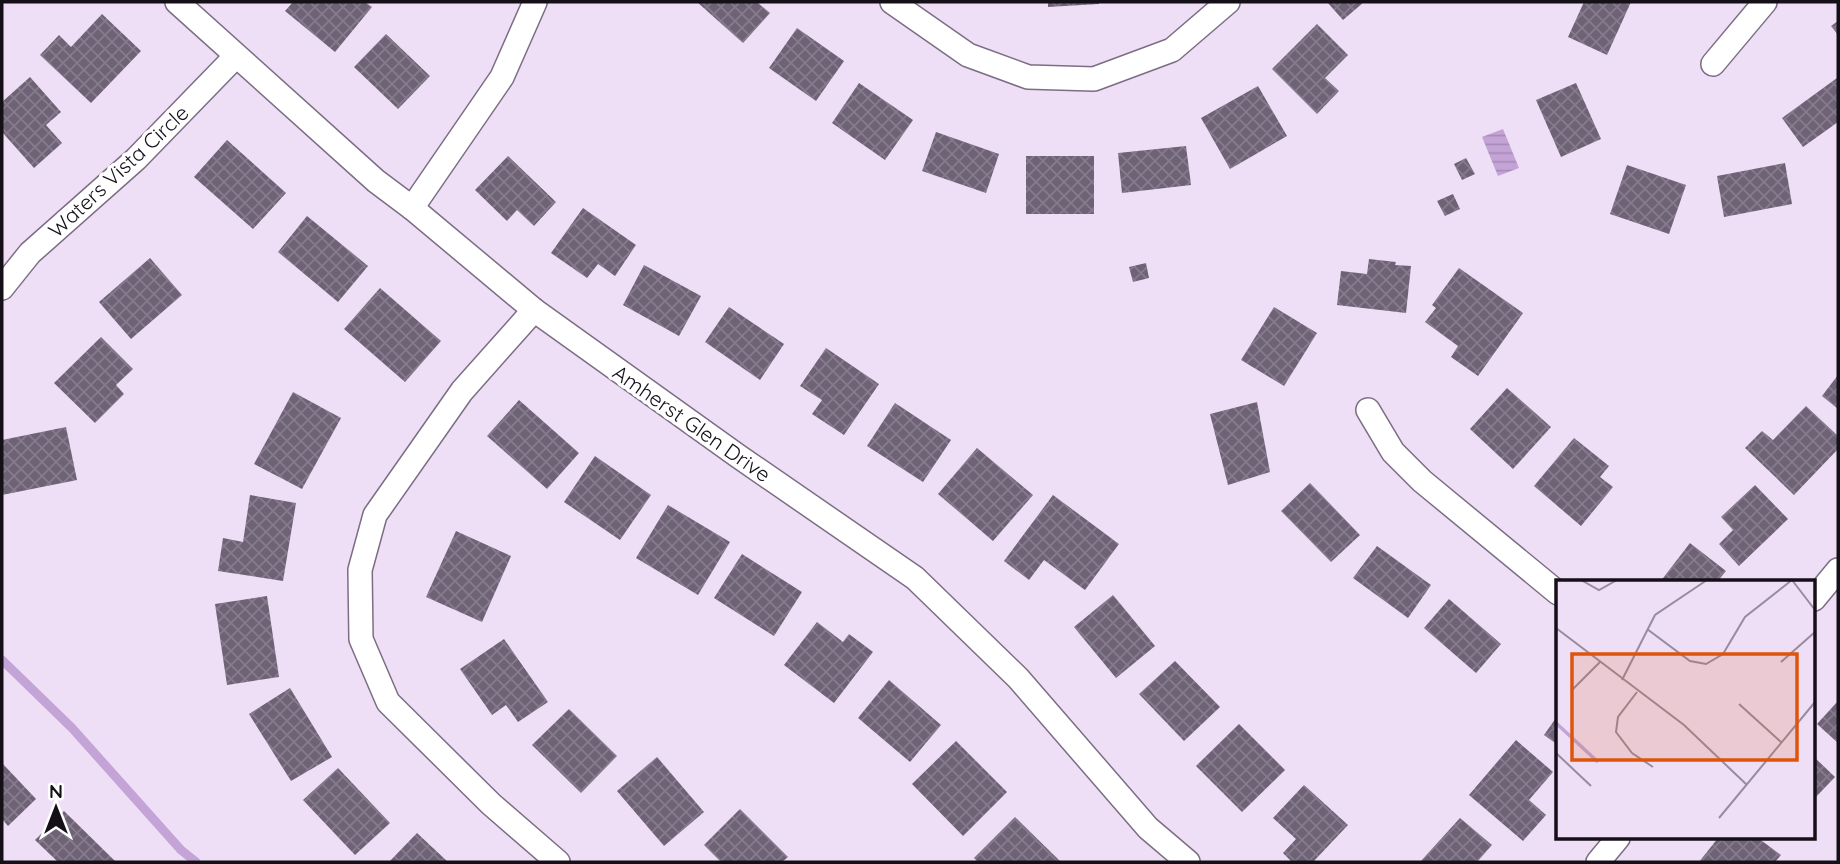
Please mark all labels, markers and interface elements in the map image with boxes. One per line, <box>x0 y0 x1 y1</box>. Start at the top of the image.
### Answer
street label: Waters Vista Circle <box>42 99 194 243</box>
street label: Amherst Glen Drive <box>608 359 776 487</box>
inset map <box>1556 580 1815 840</box>
north arrow <box>21 773 91 843</box>
text: N <box>49 779 63 803</box>

